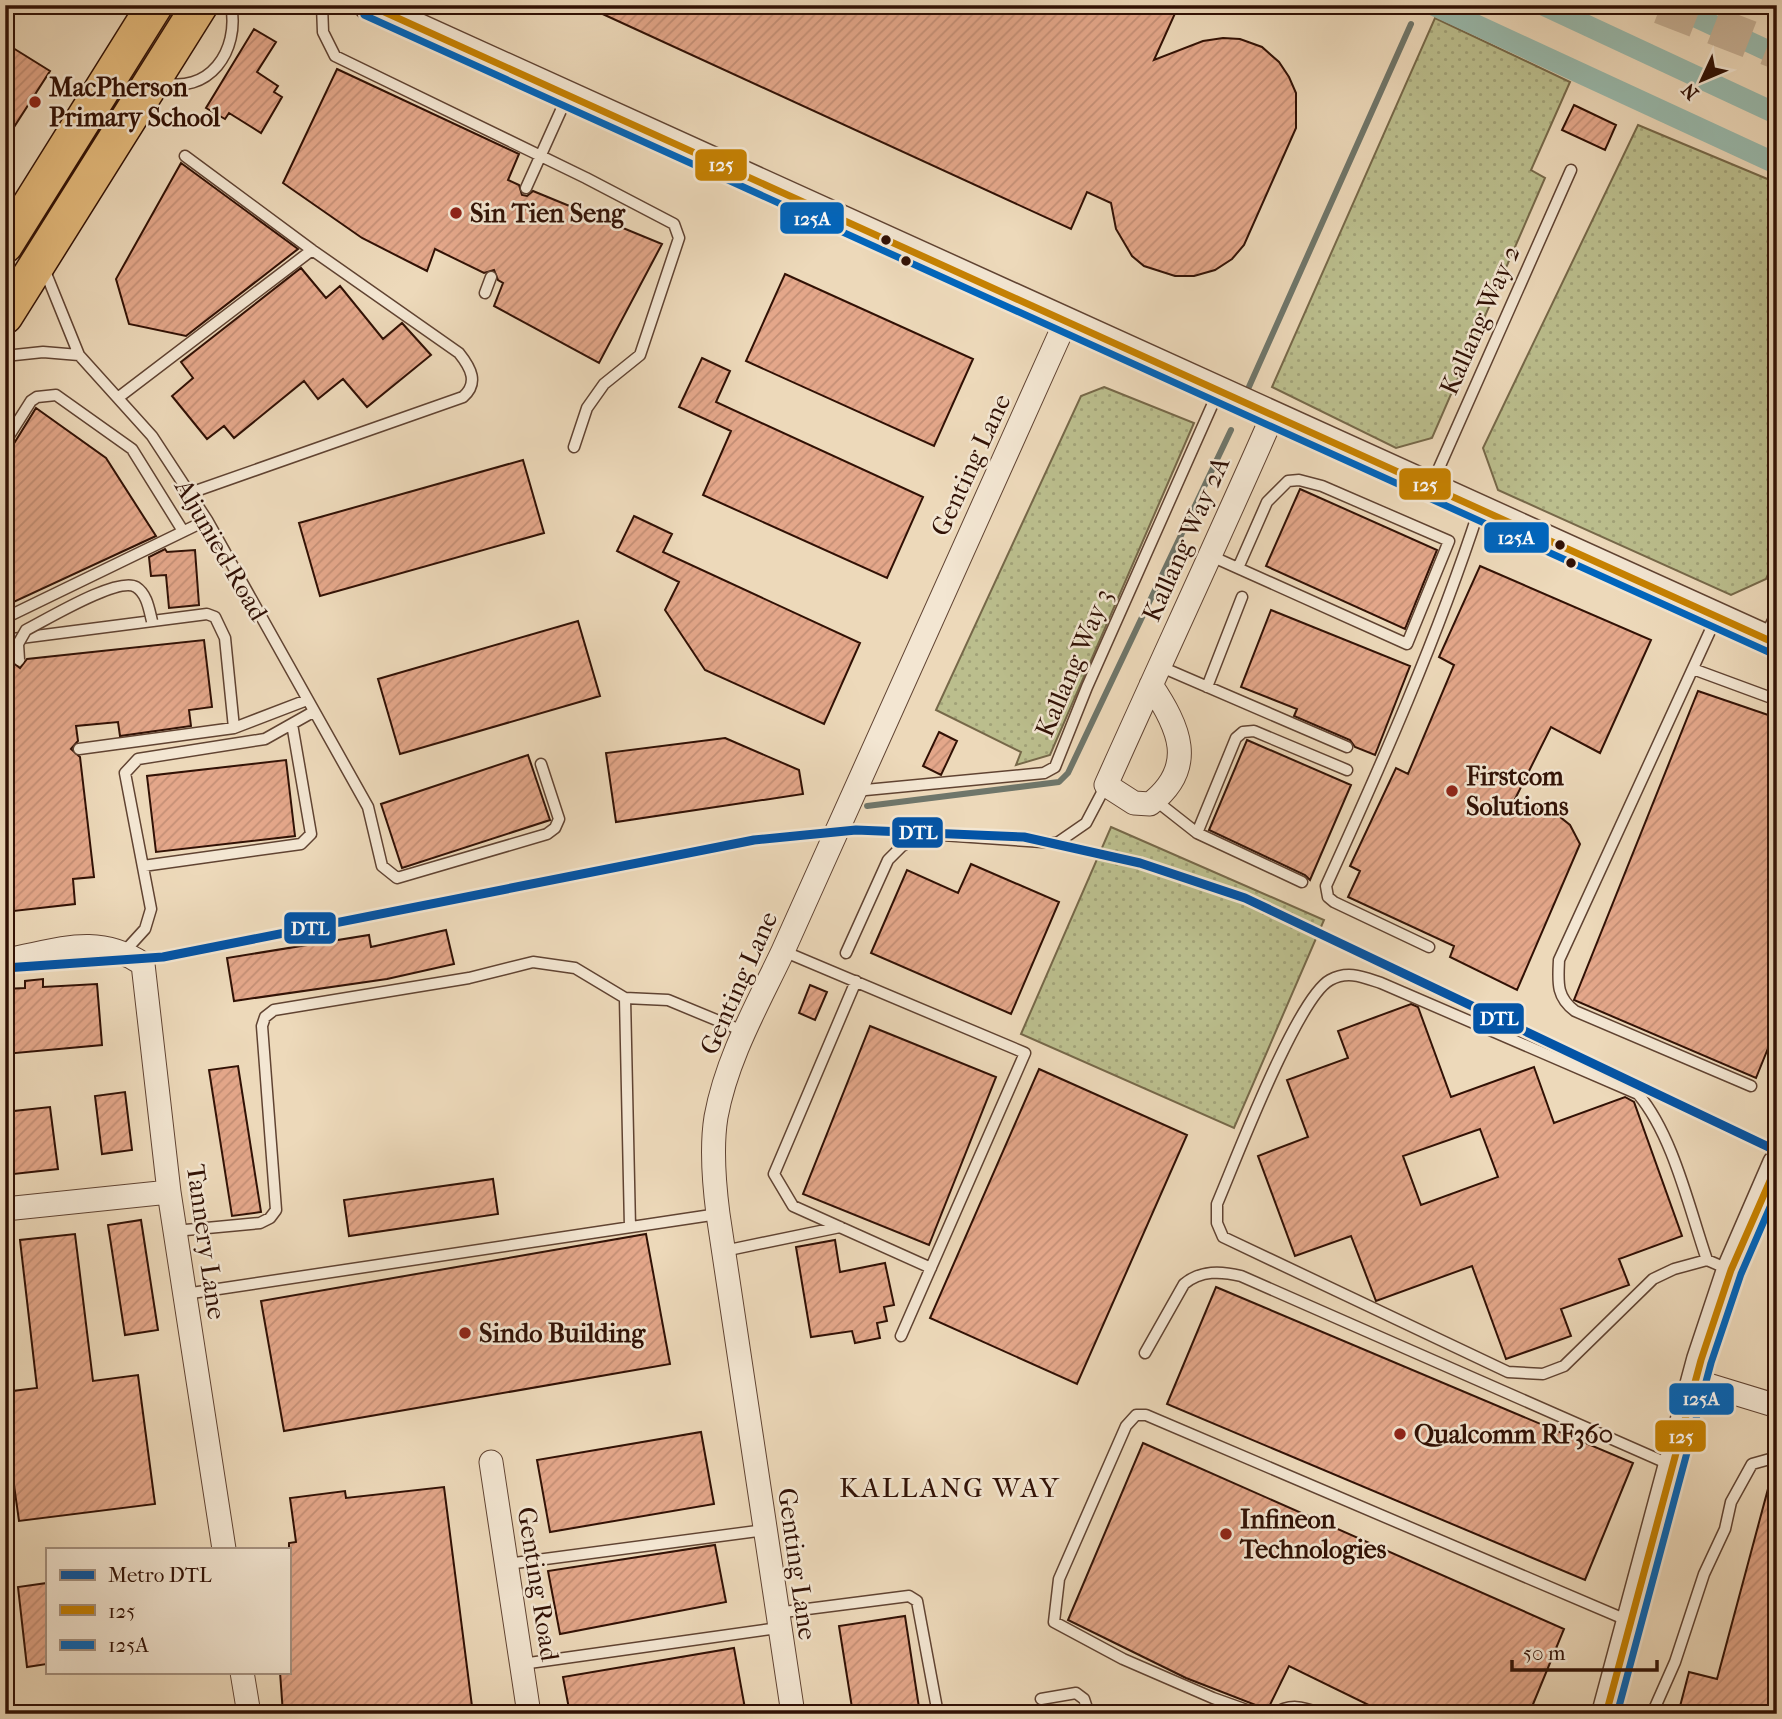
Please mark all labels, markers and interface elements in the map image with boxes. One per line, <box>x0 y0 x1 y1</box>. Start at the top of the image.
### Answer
north arrow <box>1666 46 1736 116</box>
place label: MacPherson Primary School <box>49 72 221 133</box>
text: N <box>1677 78 1703 104</box>
marker: MacPherson Primary School <box>27 94 43 110</box>
line badge: 125 <box>694 148 748 182</box>
text: 125 <box>709 154 733 176</box>
place label: Sin Tien Seng <box>470 198 626 229</box>
line badge: 125A <box>779 201 845 235</box>
marker: Sin Tien Seng <box>448 205 464 221</box>
text: 125A <box>793 208 831 230</box>
unlabelled marker <box>879 233 893 247</box>
street label: Kallang Way 2 <box>1433 240 1527 400</box>
unlabelled marker <box>899 254 913 268</box>
street label: Genting Lane <box>925 389 1017 541</box>
street label: Kallang Way 2A <box>1136 451 1237 626</box>
line badge: 125 <box>1398 467 1452 501</box>
street label: Aljunied Road <box>167 473 274 627</box>
text: 125 <box>1413 474 1437 496</box>
line badge: 125A <box>1483 521 1550 554</box>
text: 125A <box>1497 527 1535 549</box>
unlabelled marker <box>1553 538 1567 552</box>
unlabelled marker <box>1564 556 1578 570</box>
street label: Kallang Way 3 <box>1029 584 1119 742</box>
place label: Firstcom Solutions <box>1465 761 1569 822</box>
marker: Firstcom Solutions <box>1444 783 1460 799</box>
line badge: DTL <box>891 816 944 849</box>
text: DTL <box>899 822 938 844</box>
street label: Genting Lane <box>694 907 784 1059</box>
line badge: DTL <box>283 911 337 945</box>
text: DTL <box>291 918 330 940</box>
line badge: DTL <box>1472 1002 1525 1035</box>
text: DTL <box>1480 1008 1519 1030</box>
street label: Tannery Lane <box>180 1162 232 1322</box>
place label: Sindo Building <box>479 1318 646 1349</box>
marker: Sindo Building <box>457 1325 473 1341</box>
line badge: 125A <box>1668 1382 1735 1416</box>
text: 125A <box>1682 1388 1720 1410</box>
place label: Qualcomm RF360 <box>1414 1419 1613 1450</box>
line badge: 125 <box>1654 1419 1707 1453</box>
marker: Qualcomm RF360 <box>1392 1426 1408 1442</box>
text: 125 <box>1669 1426 1693 1448</box>
district label: KALLANG WAY <box>839 1471 1061 1504</box>
street label: Genting Lane <box>771 1486 823 1642</box>
place label: Infineon Technologies <box>1239 1504 1387 1565</box>
street label: Genting Road <box>511 1505 566 1664</box>
marker: Infineon Technologies <box>1218 1526 1234 1542</box>
legend <box>46 1548 290 1674</box>
text: Metro DTL <box>108 1563 212 1587</box>
text: 125 <box>108 1599 135 1623</box>
scale bar <box>1512 1628 1658 1672</box>
text: 125A <box>108 1633 149 1657</box>
text: 50 m <box>1523 1641 1566 1665</box>

